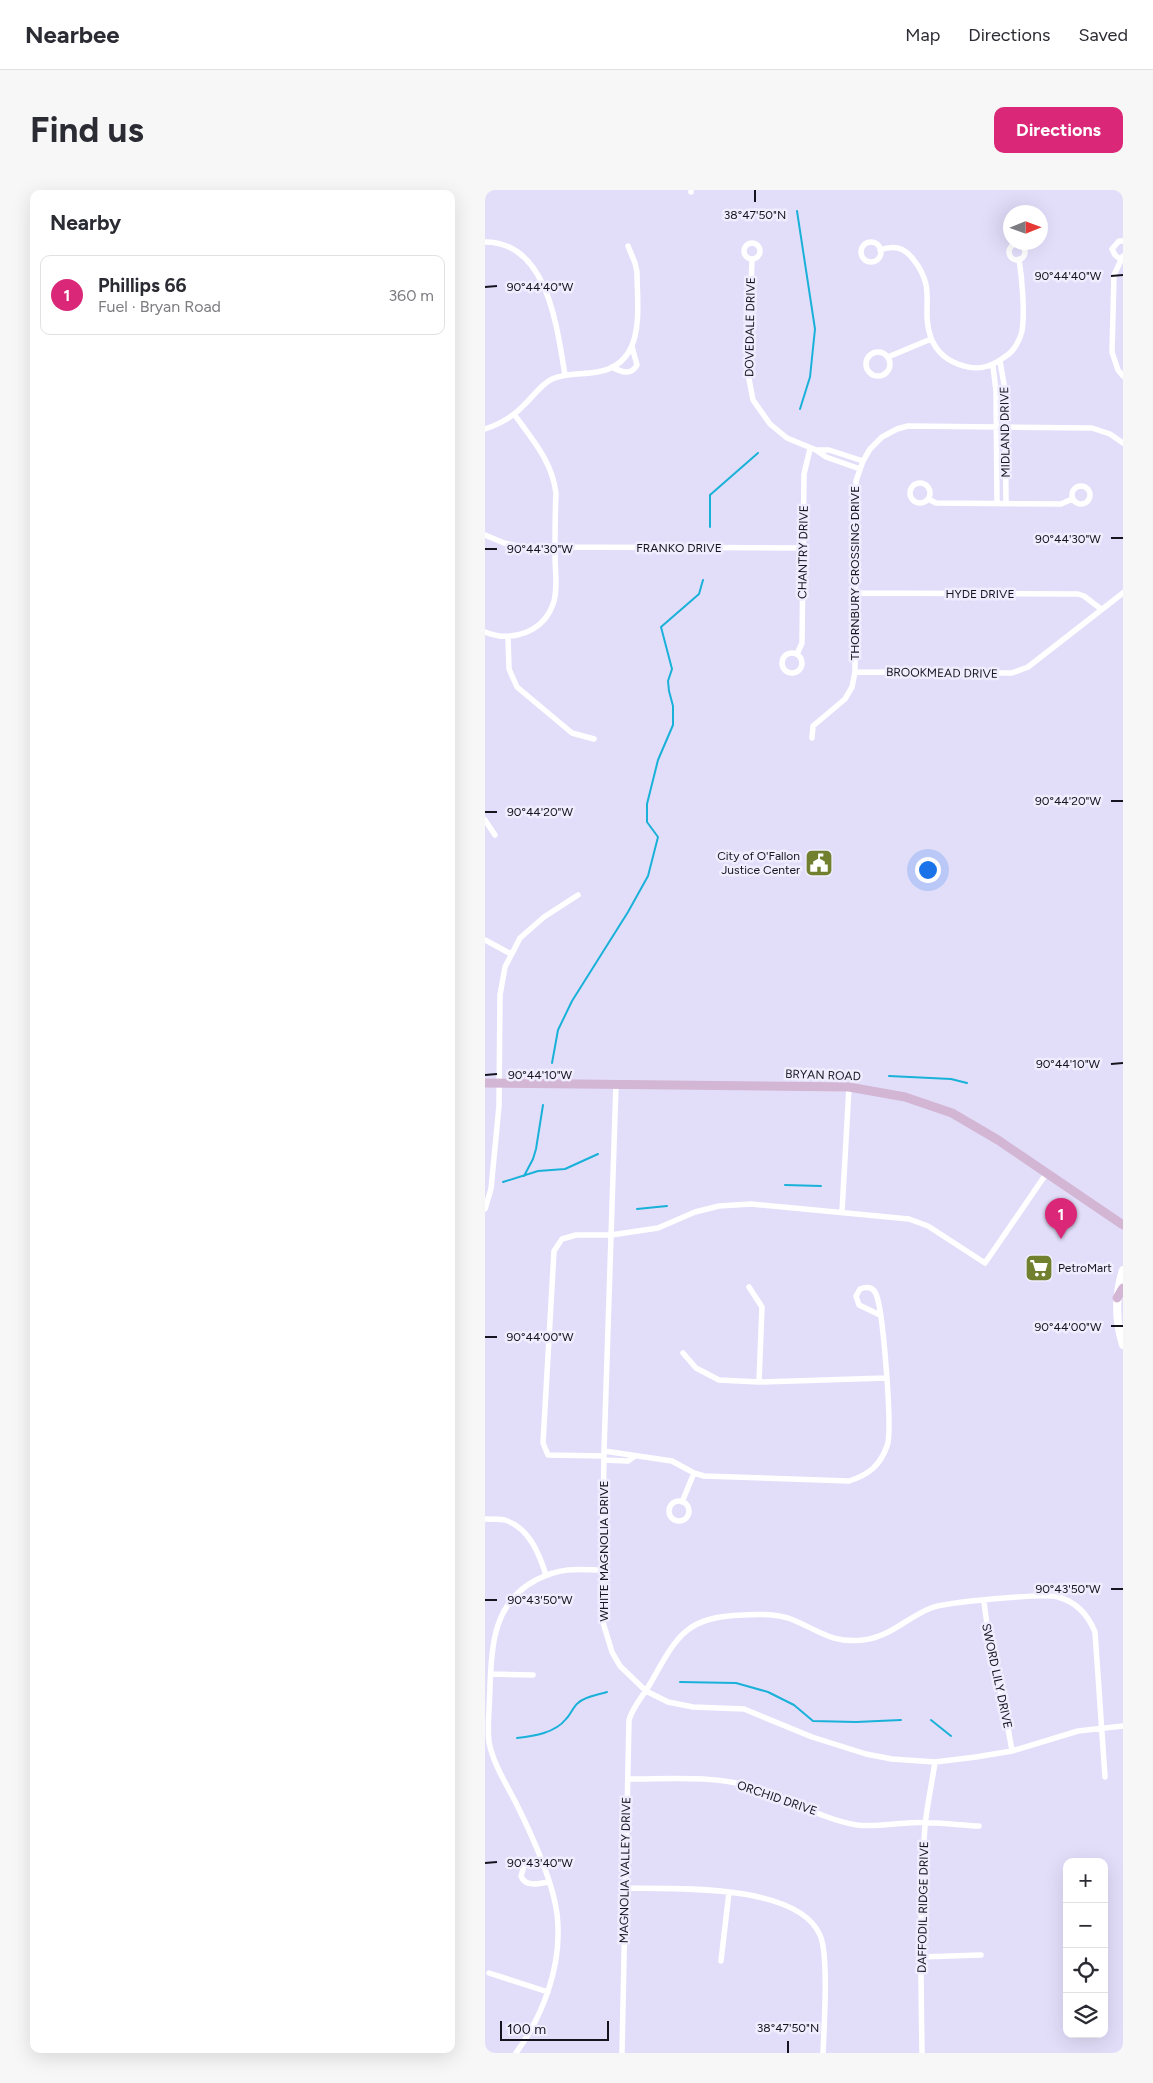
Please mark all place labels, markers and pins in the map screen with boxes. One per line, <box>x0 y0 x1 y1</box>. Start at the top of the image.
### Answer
public building icon: City of O'Fallon Justice Center <box>804 848 834 878</box>
place label: City of O'Fallon Justice Center <box>717 849 800 877</box>
pin: 1 <box>1045 1198 1077 1239</box>
supermarket icon: PetroMart <box>1024 1253 1054 1283</box>
place label: PetroMart <box>1058 1261 1112 1275</box>

